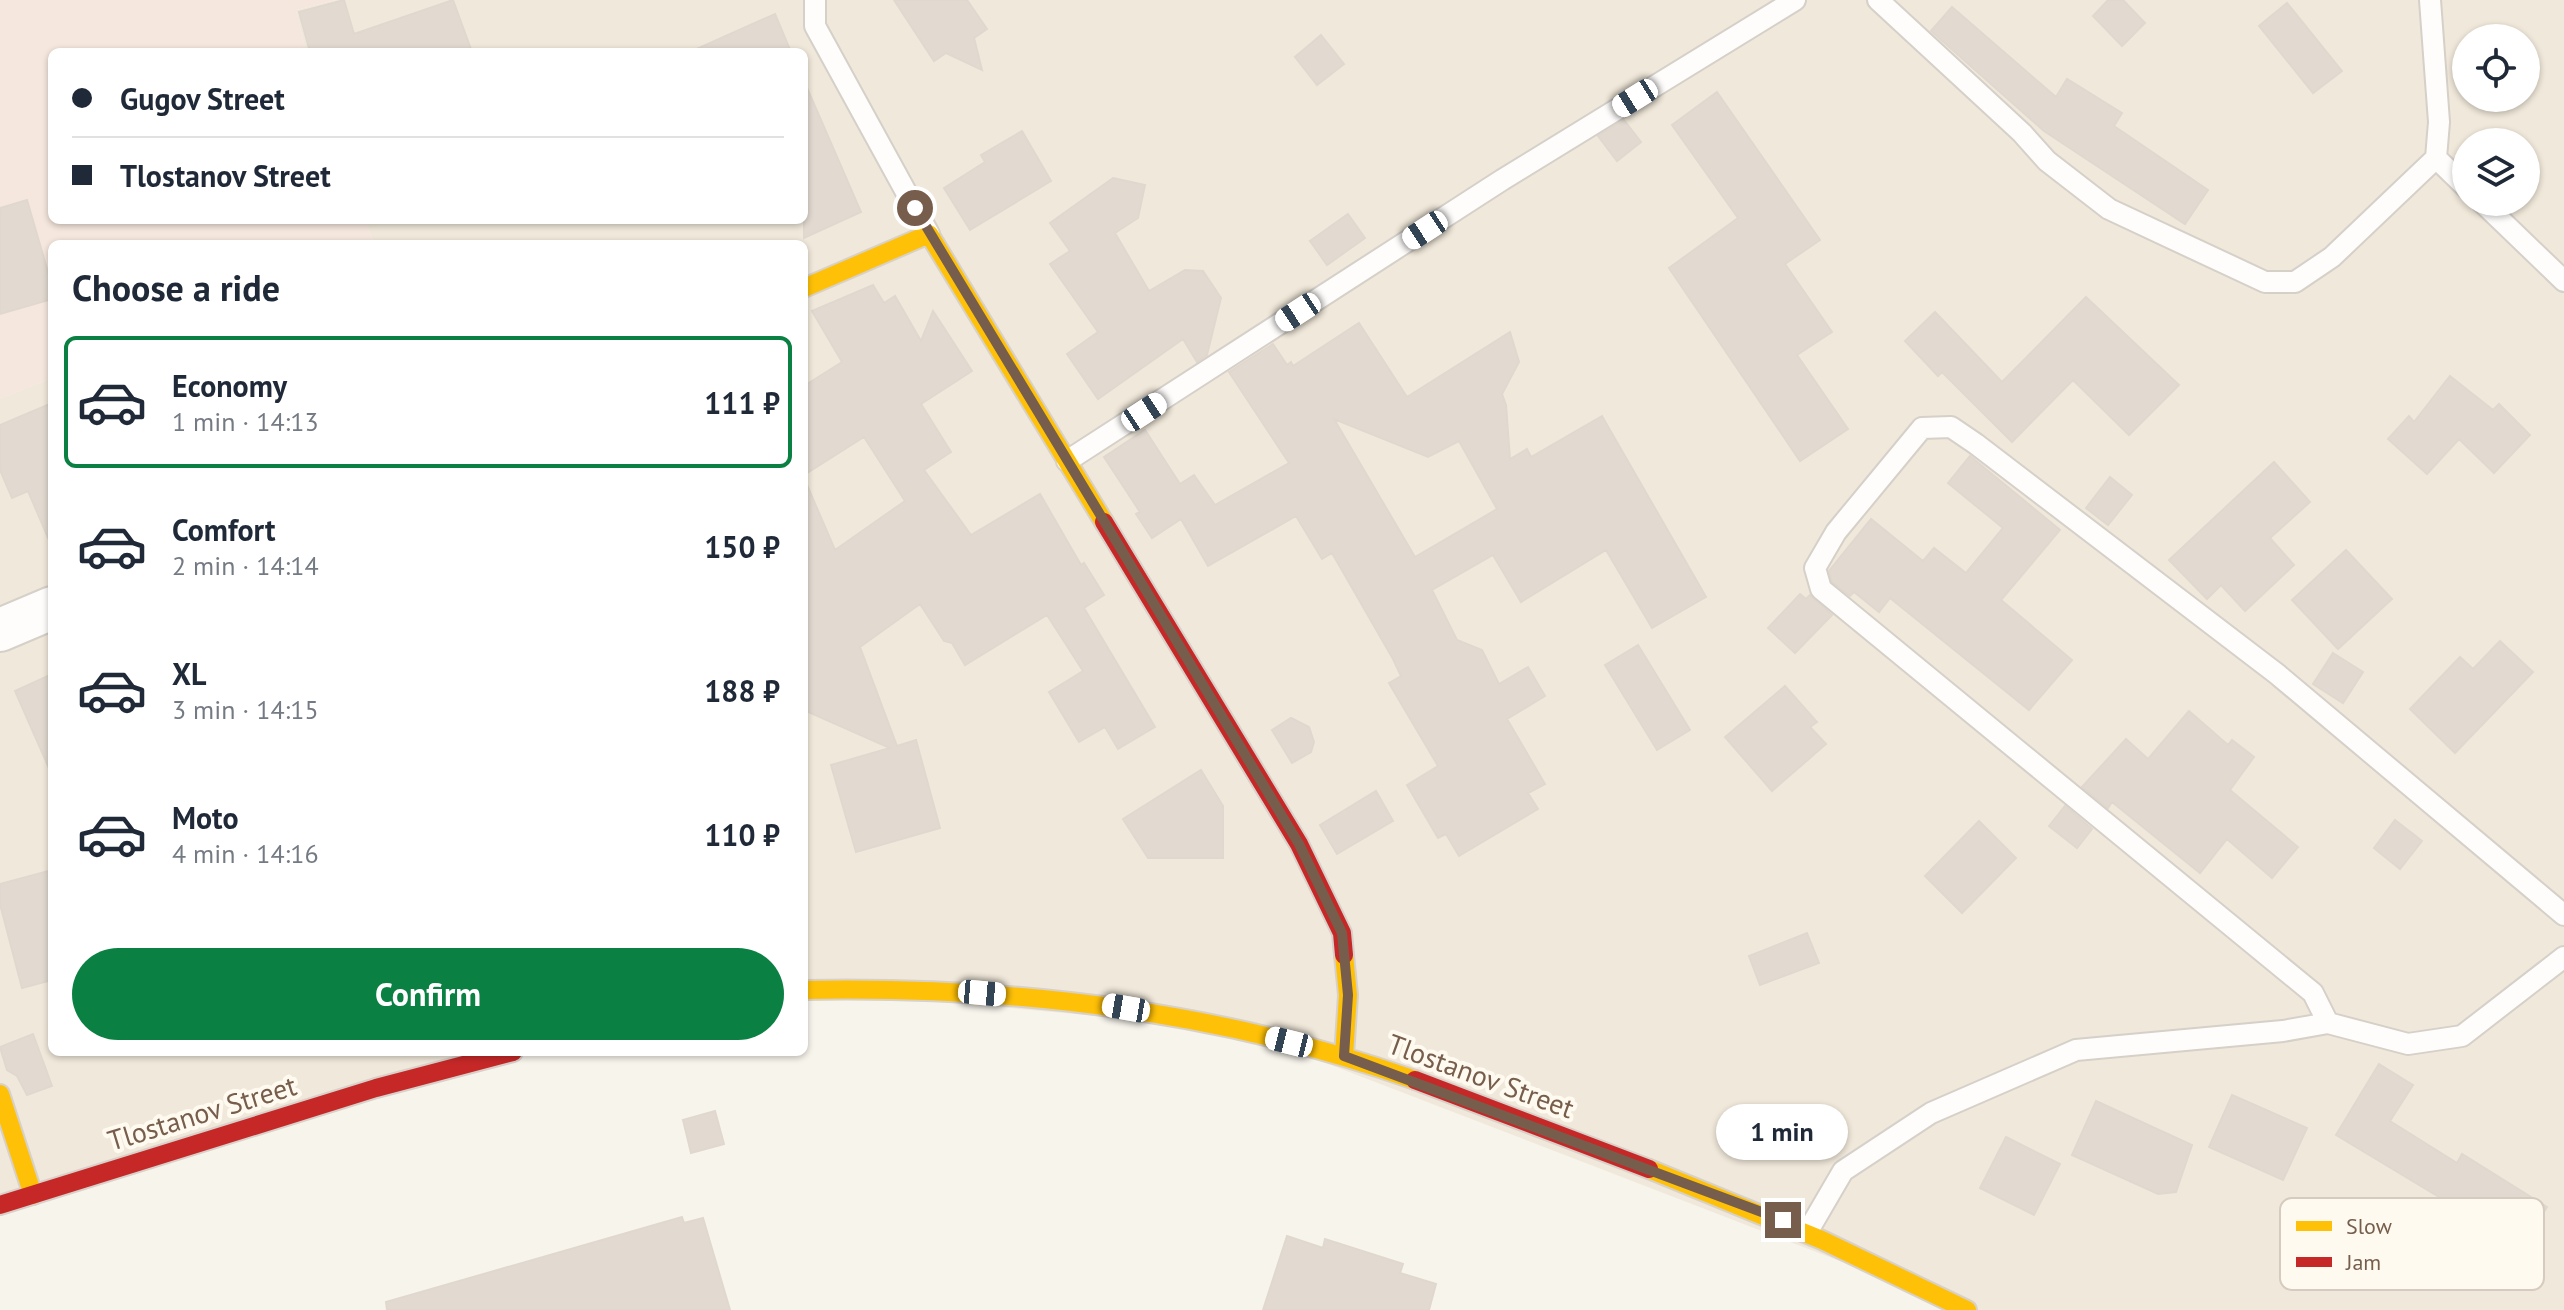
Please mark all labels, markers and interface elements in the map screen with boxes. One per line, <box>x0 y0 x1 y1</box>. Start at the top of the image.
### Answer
map controls <box>2452 24 2540 216</box>
button: locate <box>2452 24 2540 112</box>
car <box>1608 75 1662 121</box>
text: Gugov Street <box>120 79 285 118</box>
button: layers <box>2452 128 2540 216</box>
text: Tlostanov Street <box>120 156 331 195</box>
route start <box>897 190 933 226</box>
car <box>1398 207 1452 253</box>
text: Choose a ride <box>72 264 280 311</box>
car <box>1271 289 1325 335</box>
icon: car <box>76 366 148 438</box>
text: Economy <box>172 366 287 405</box>
text: 111 ₽ <box>704 383 780 422</box>
car <box>1117 389 1171 435</box>
text: 1 min · 14:13 <box>172 405 319 438</box>
icon: car <box>76 510 148 582</box>
text: Comfort <box>172 510 275 549</box>
text: 150 ₽ <box>704 527 780 566</box>
text: 2 min · 14:14 <box>172 549 319 582</box>
icon: car <box>76 654 148 726</box>
text: XL <box>172 654 206 693</box>
text: 188 ₽ <box>704 671 780 710</box>
text: 3 min · 14:15 <box>172 693 319 726</box>
icon: car <box>76 798 148 870</box>
text: Moto <box>172 798 239 837</box>
text: 110 ₽ <box>704 815 780 854</box>
text: 4 min · 14:16 <box>172 837 319 870</box>
button: Confirm <box>72 948 784 1040</box>
car <box>957 979 1007 1007</box>
car <box>1100 992 1152 1024</box>
car <box>1263 1025 1315 1059</box>
street label: Tlostanov Street <box>1383 1025 1580 1126</box>
street label: Tlostanov Street <box>103 1066 301 1159</box>
callout: 1 min <box>1717 1104 1849 1160</box>
text: 1 min <box>1750 1115 1814 1148</box>
legend <box>2280 1198 2544 1290</box>
route end <box>1765 1202 1801 1238</box>
text: Slow <box>2346 1212 2392 1240</box>
text: Jam <box>2345 1248 2381 1276</box>

